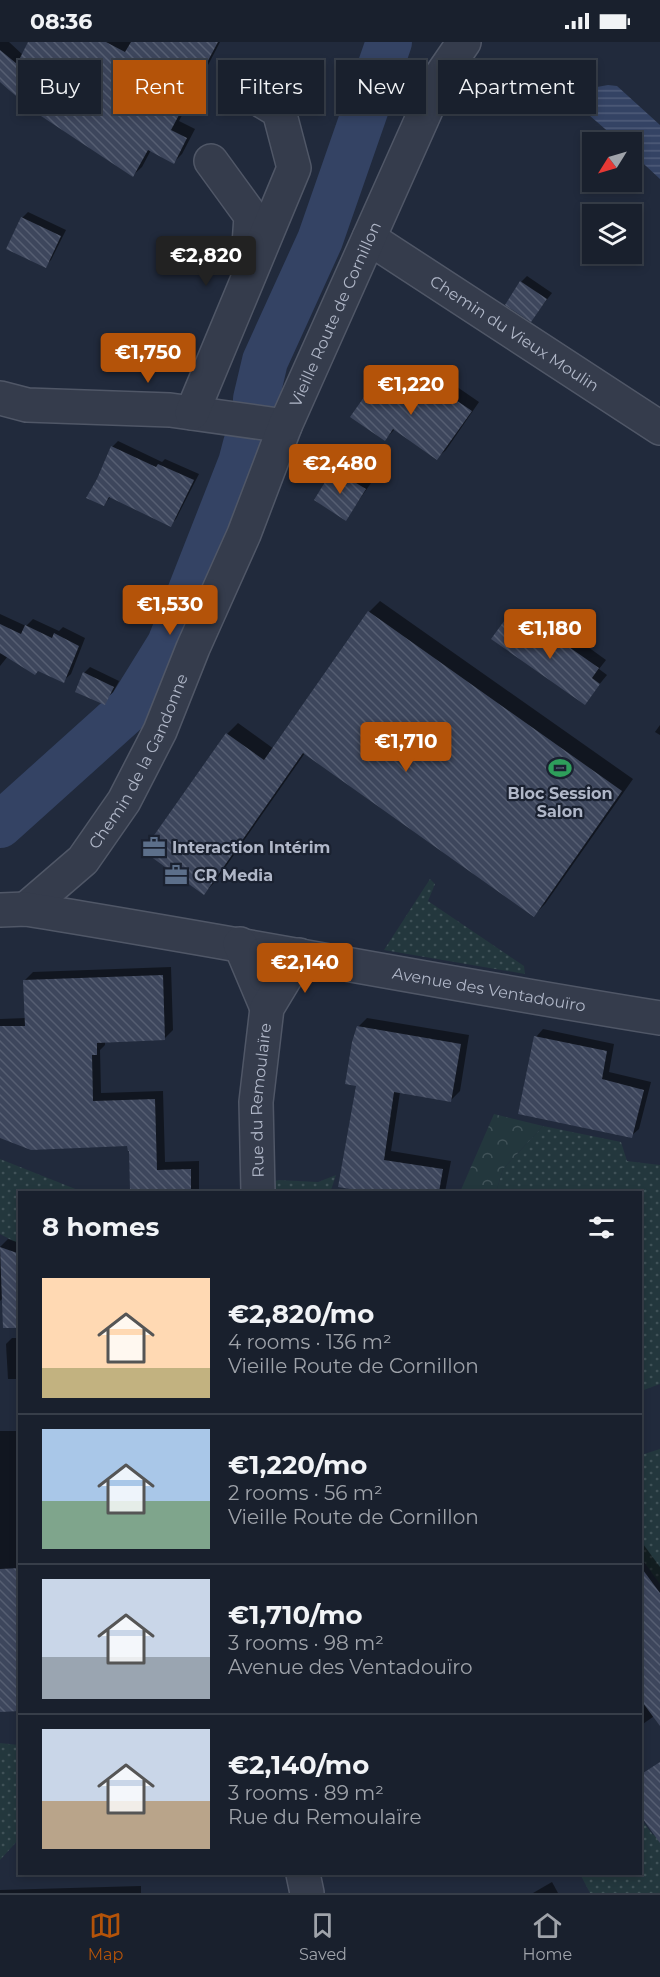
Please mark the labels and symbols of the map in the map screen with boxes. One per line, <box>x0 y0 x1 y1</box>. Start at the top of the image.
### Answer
north arrow <box>582 132 642 192</box>
street label: Vieille Route de Cornillon <box>286 219 385 410</box>
pin: €2,820 <box>157 236 255 287</box>
street label: Chemin du Vieux Moulin <box>426 271 602 396</box>
pin: €1,750 <box>99 333 197 384</box>
pin: €1,220 <box>362 365 460 416</box>
pin: €2,480 <box>291 444 389 495</box>
pin: €1,530 <box>121 585 219 636</box>
pin: €1,180 <box>501 609 599 660</box>
street label: Chemin de la Gandonne <box>85 671 192 853</box>
pin: €1,710 <box>357 722 455 773</box>
sports icon: Bloc Session Salon <box>547 755 573 781</box>
place label: Bloc Session Salon <box>507 784 613 821</box>
office icon: Interaction Intérim <box>141 834 167 860</box>
place label: Interaction Intérim <box>172 838 330 857</box>
office icon: CR Media <box>163 862 189 888</box>
place label: CR Media <box>194 866 273 885</box>
pin: €2,140 <box>256 943 354 994</box>
street label: Avenue des Ventadouïro <box>391 963 587 1016</box>
street label: Rue du Remoulaïre <box>247 1022 275 1178</box>

